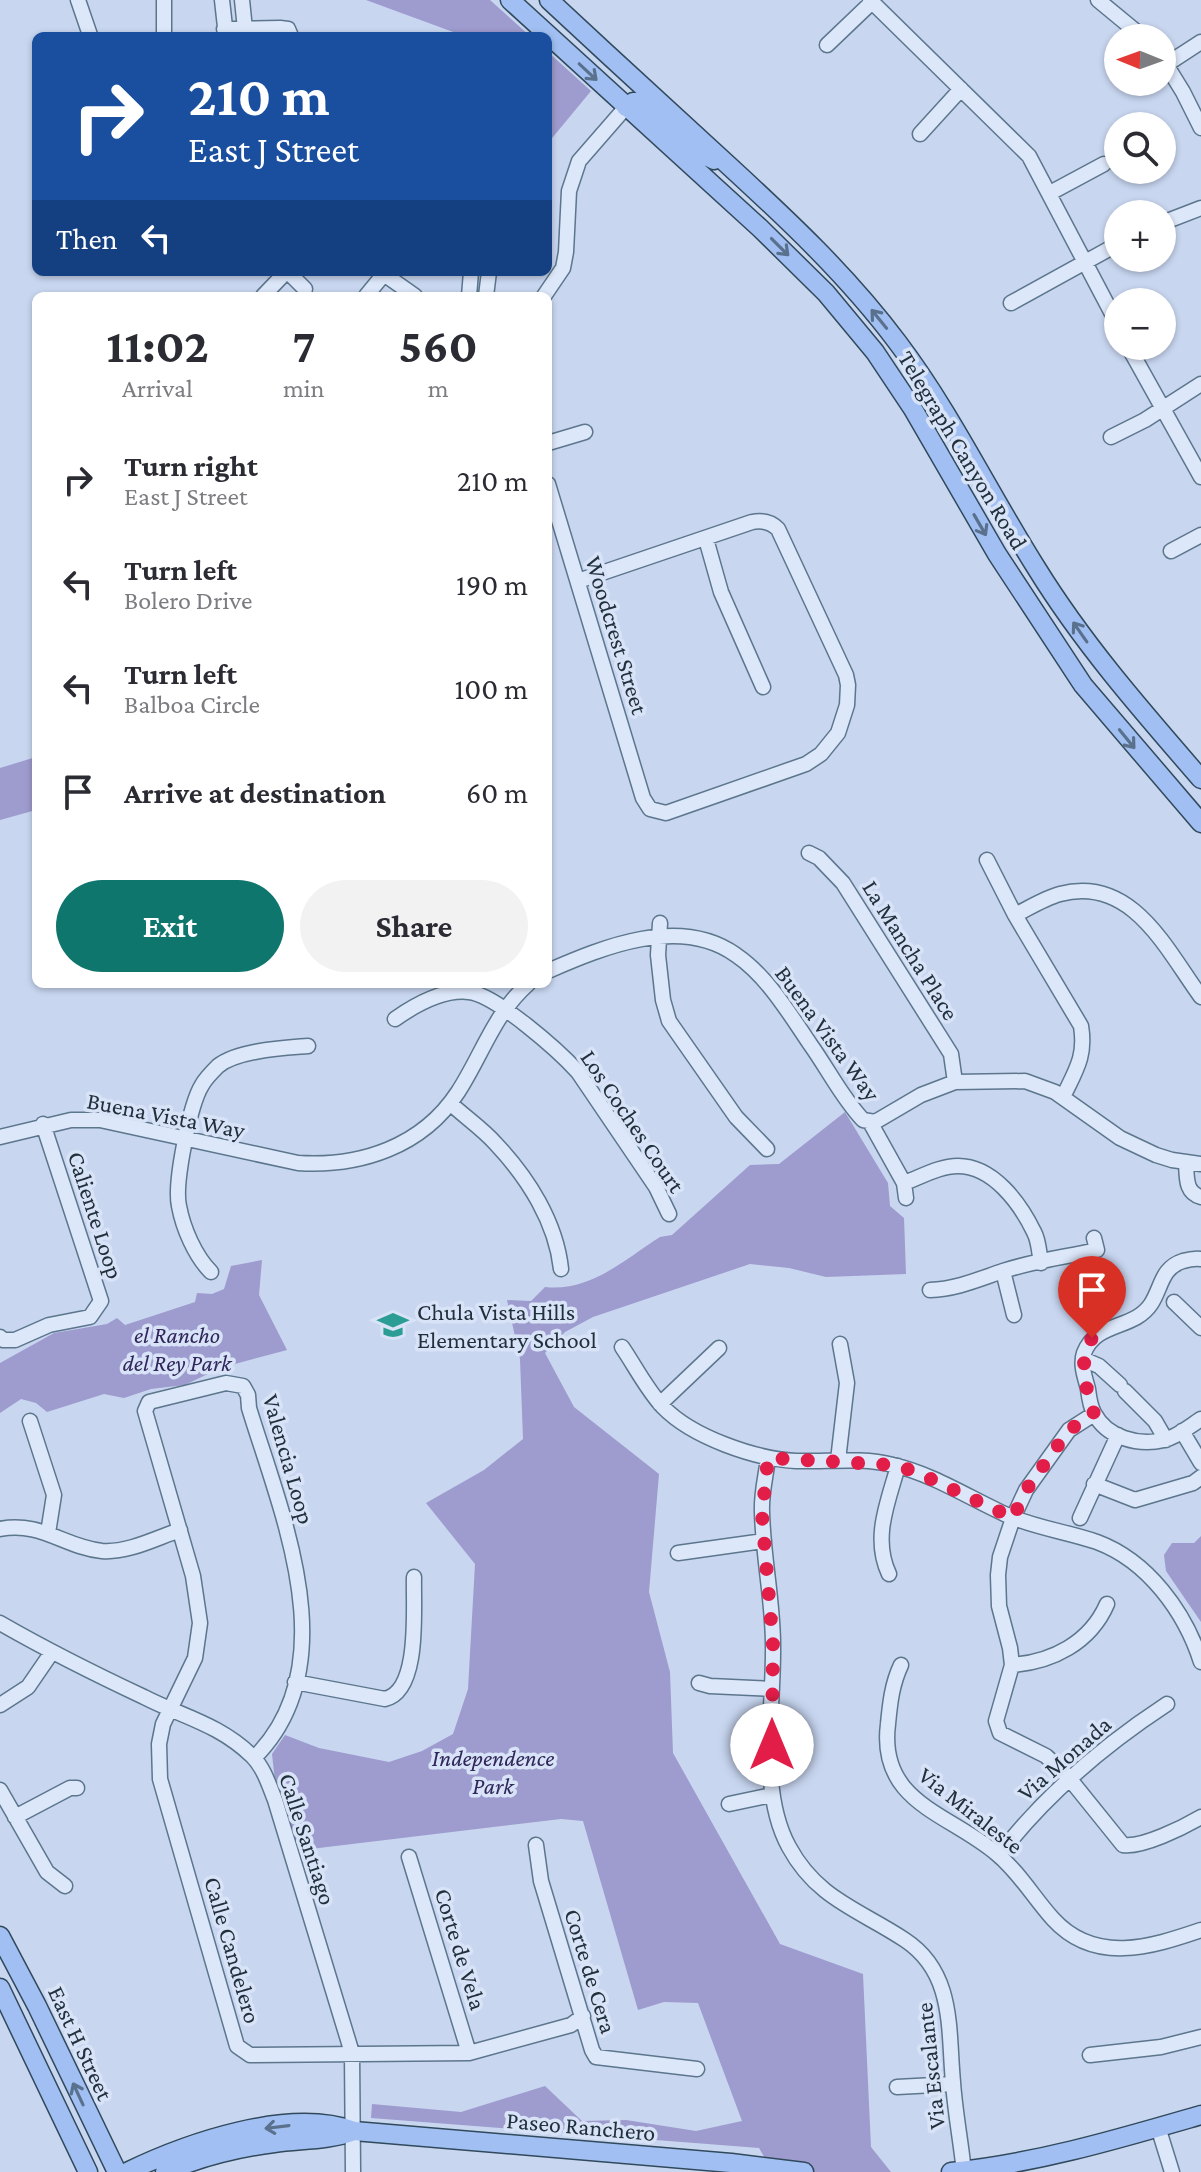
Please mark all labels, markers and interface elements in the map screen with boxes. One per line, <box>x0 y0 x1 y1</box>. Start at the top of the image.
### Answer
north arrow <box>1104 24 1176 96</box>
map controls <box>1104 24 1176 360</box>
one-way arrow <box>578 63 598 82</box>
icon: right <box>56 64 160 168</box>
text: 210 m <box>188 65 330 127</box>
button: search <box>1104 112 1176 184</box>
text: East J Street <box>188 130 359 170</box>
button: + <box>1104 200 1176 272</box>
icon: left <box>134 216 178 260</box>
text: Then <box>56 222 118 255</box>
one-way arrow <box>770 238 790 257</box>
button: − <box>1104 288 1176 360</box>
one-way arrow <box>871 309 889 330</box>
text: 11:02 <box>106 319 209 372</box>
text: 7 <box>292 319 315 372</box>
text: 560 <box>399 319 478 372</box>
street label: Telegraph Canyon Road <box>893 346 1033 555</box>
text: Arrival <box>122 374 193 403</box>
text: min <box>283 374 325 403</box>
text: m <box>428 374 449 403</box>
text: Turn right <box>124 449 258 482</box>
icon: right <box>56 458 100 502</box>
text: 210 m <box>457 464 528 497</box>
text: East J Street <box>124 482 248 511</box>
one-way arrow <box>972 513 988 536</box>
text: Turn left <box>124 553 237 586</box>
street label: Woodcrest Street <box>580 553 654 718</box>
icon: left <box>56 562 100 606</box>
text: 190 m <box>456 568 528 601</box>
text: Bolero Drive <box>124 586 252 615</box>
one-way arrow <box>1072 622 1088 644</box>
text: Turn left <box>124 657 237 690</box>
icon: left <box>56 666 100 710</box>
text: 100 m <box>454 672 528 705</box>
text: Balboa Circle <box>124 690 260 719</box>
one-way arrow <box>1118 728 1136 749</box>
icon: arrive <box>56 770 100 814</box>
text: Arrive at destination <box>124 776 386 809</box>
text: 60 m <box>466 776 528 809</box>
street label: La Mancha Place <box>857 875 965 1025</box>
button: Exit <box>56 880 284 972</box>
button: Share <box>300 880 528 972</box>
street label: Buena Vista Way <box>770 960 887 1107</box>
street label: Los Coches Court <box>575 1045 691 1198</box>
street label: Buena Vista Way <box>85 1086 248 1144</box>
street label: Caliente Loop <box>63 1148 129 1282</box>
pin <box>1058 1256 1126 1338</box>
icon: arrive <box>1070 1268 1114 1312</box>
place label: Chula Vista Hills Elementary School <box>417 1298 597 1353</box>
school or university icon: Chula Vista Hills Elementary School <box>376 1308 410 1342</box>
park label: el Rancho del Rey Park <box>123 1321 233 1376</box>
street label: Valencia Loop <box>258 1391 320 1527</box>
position arrow <box>730 1703 814 1787</box>
street label: Via Monada <box>1012 1710 1116 1806</box>
park label: Independence Park <box>432 1744 554 1799</box>
street label: Via Miraleste <box>913 1761 1029 1859</box>
street label: Calle Santiago <box>274 1770 342 1908</box>
street label: Calle Candelero <box>199 1874 267 2026</box>
street label: Corte de Vela <box>430 1885 492 2013</box>
street label: Corte de Cera <box>559 1905 623 2037</box>
street label: East H Street <box>43 1982 120 2105</box>
street label: Via Escalante <box>910 2001 950 2131</box>
one-way arrow <box>70 2083 85 2107</box>
street label: Paseo Ranchero <box>505 2106 657 2146</box>
one-way arrow <box>264 2119 291 2134</box>

